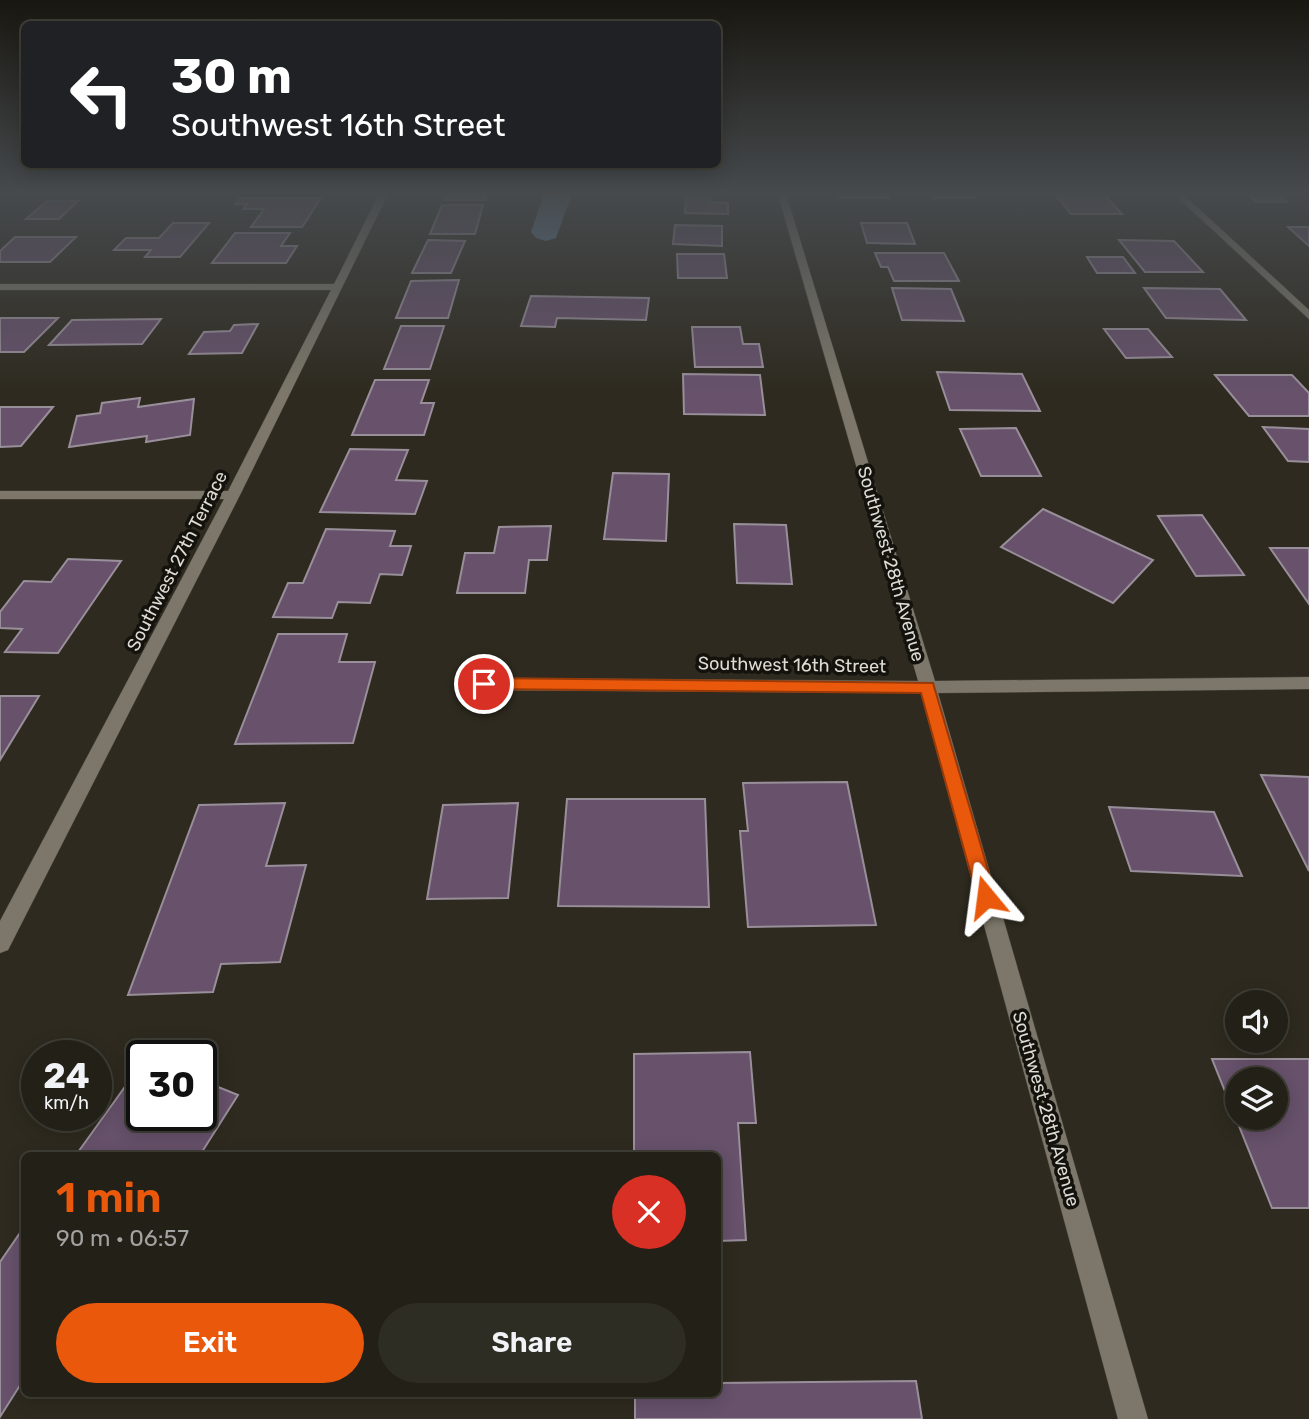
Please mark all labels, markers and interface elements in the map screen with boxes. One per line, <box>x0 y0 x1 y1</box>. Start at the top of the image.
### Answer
text: 30 m <box>171 47 292 105</box>
icon: left <box>56 49 147 140</box>
text: Southwest 16th Street <box>171 106 505 144</box>
street label: Southwest 28th Avenue <box>853 464 929 664</box>
street label: Southwest 27th Terrace <box>122 467 232 655</box>
street label: Southwest 16th Street <box>698 652 886 678</box>
pin <box>454 654 514 714</box>
icon: arrive <box>465 665 503 703</box>
position arrow <box>949 860 1023 934</box>
map controls <box>1225 990 1288 1130</box>
button: sound <box>1225 990 1288 1053</box>
street label: Southwest 28th Avenue <box>1008 1009 1084 1209</box>
speed limit sign: 30 <box>126 1040 217 1131</box>
text: 24 <box>43 1055 90 1097</box>
button: layers <box>1225 1067 1288 1130</box>
text: km/h <box>44 1092 89 1114</box>
text: 1 min <box>56 1173 162 1223</box>
button: close <box>612 1175 686 1249</box>
text: 90 m · 06:57 <box>56 1224 189 1252</box>
button: Exit <box>56 1303 364 1383</box>
button: Share <box>378 1303 686 1383</box>

